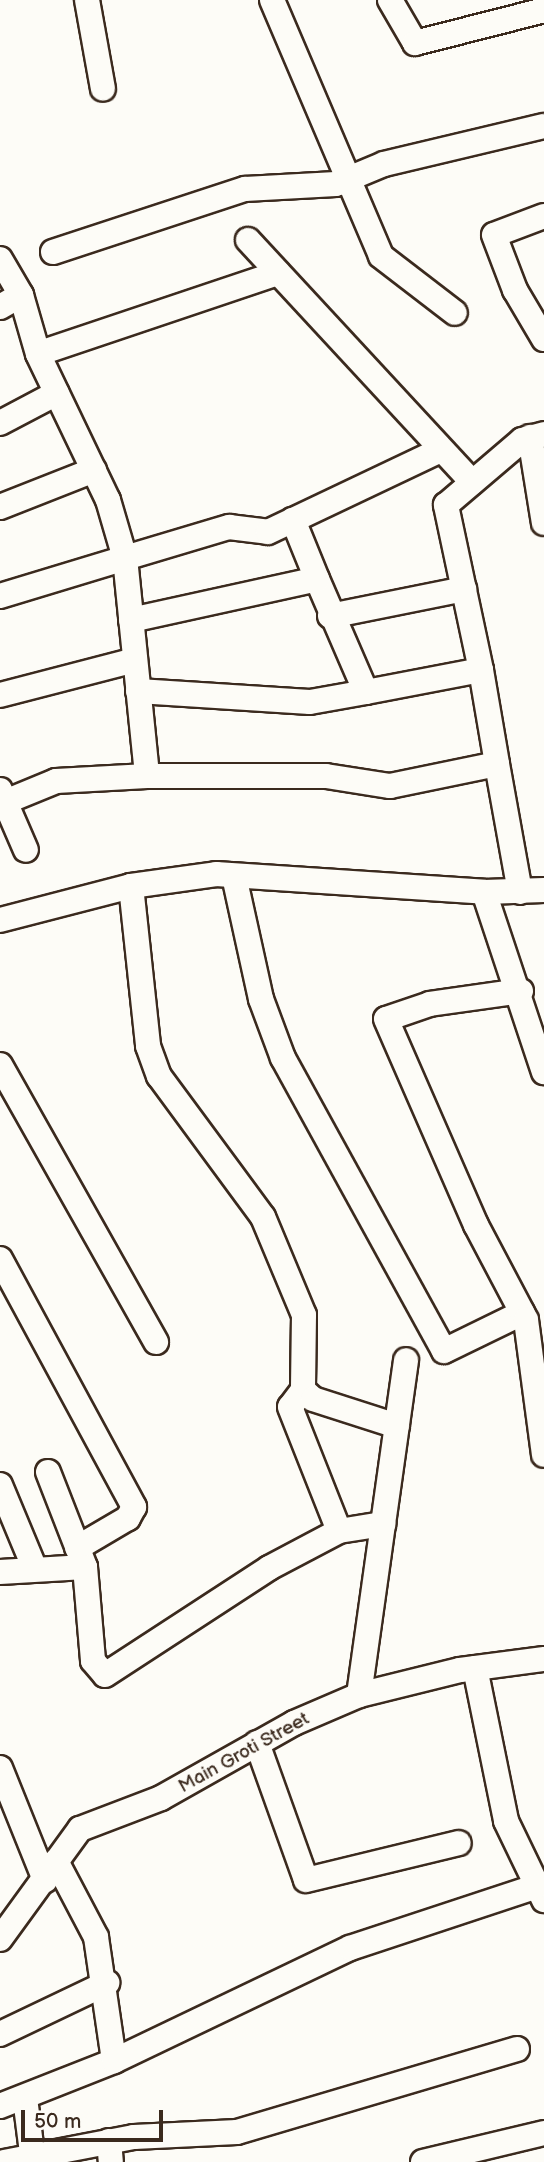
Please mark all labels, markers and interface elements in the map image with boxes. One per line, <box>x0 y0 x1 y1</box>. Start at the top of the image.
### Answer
street label: Main Groti Street <box>174 1708 314 1798</box>
scale bar <box>24 2096 166 2140</box>
text: 50 m <box>34 2109 81 2134</box>

